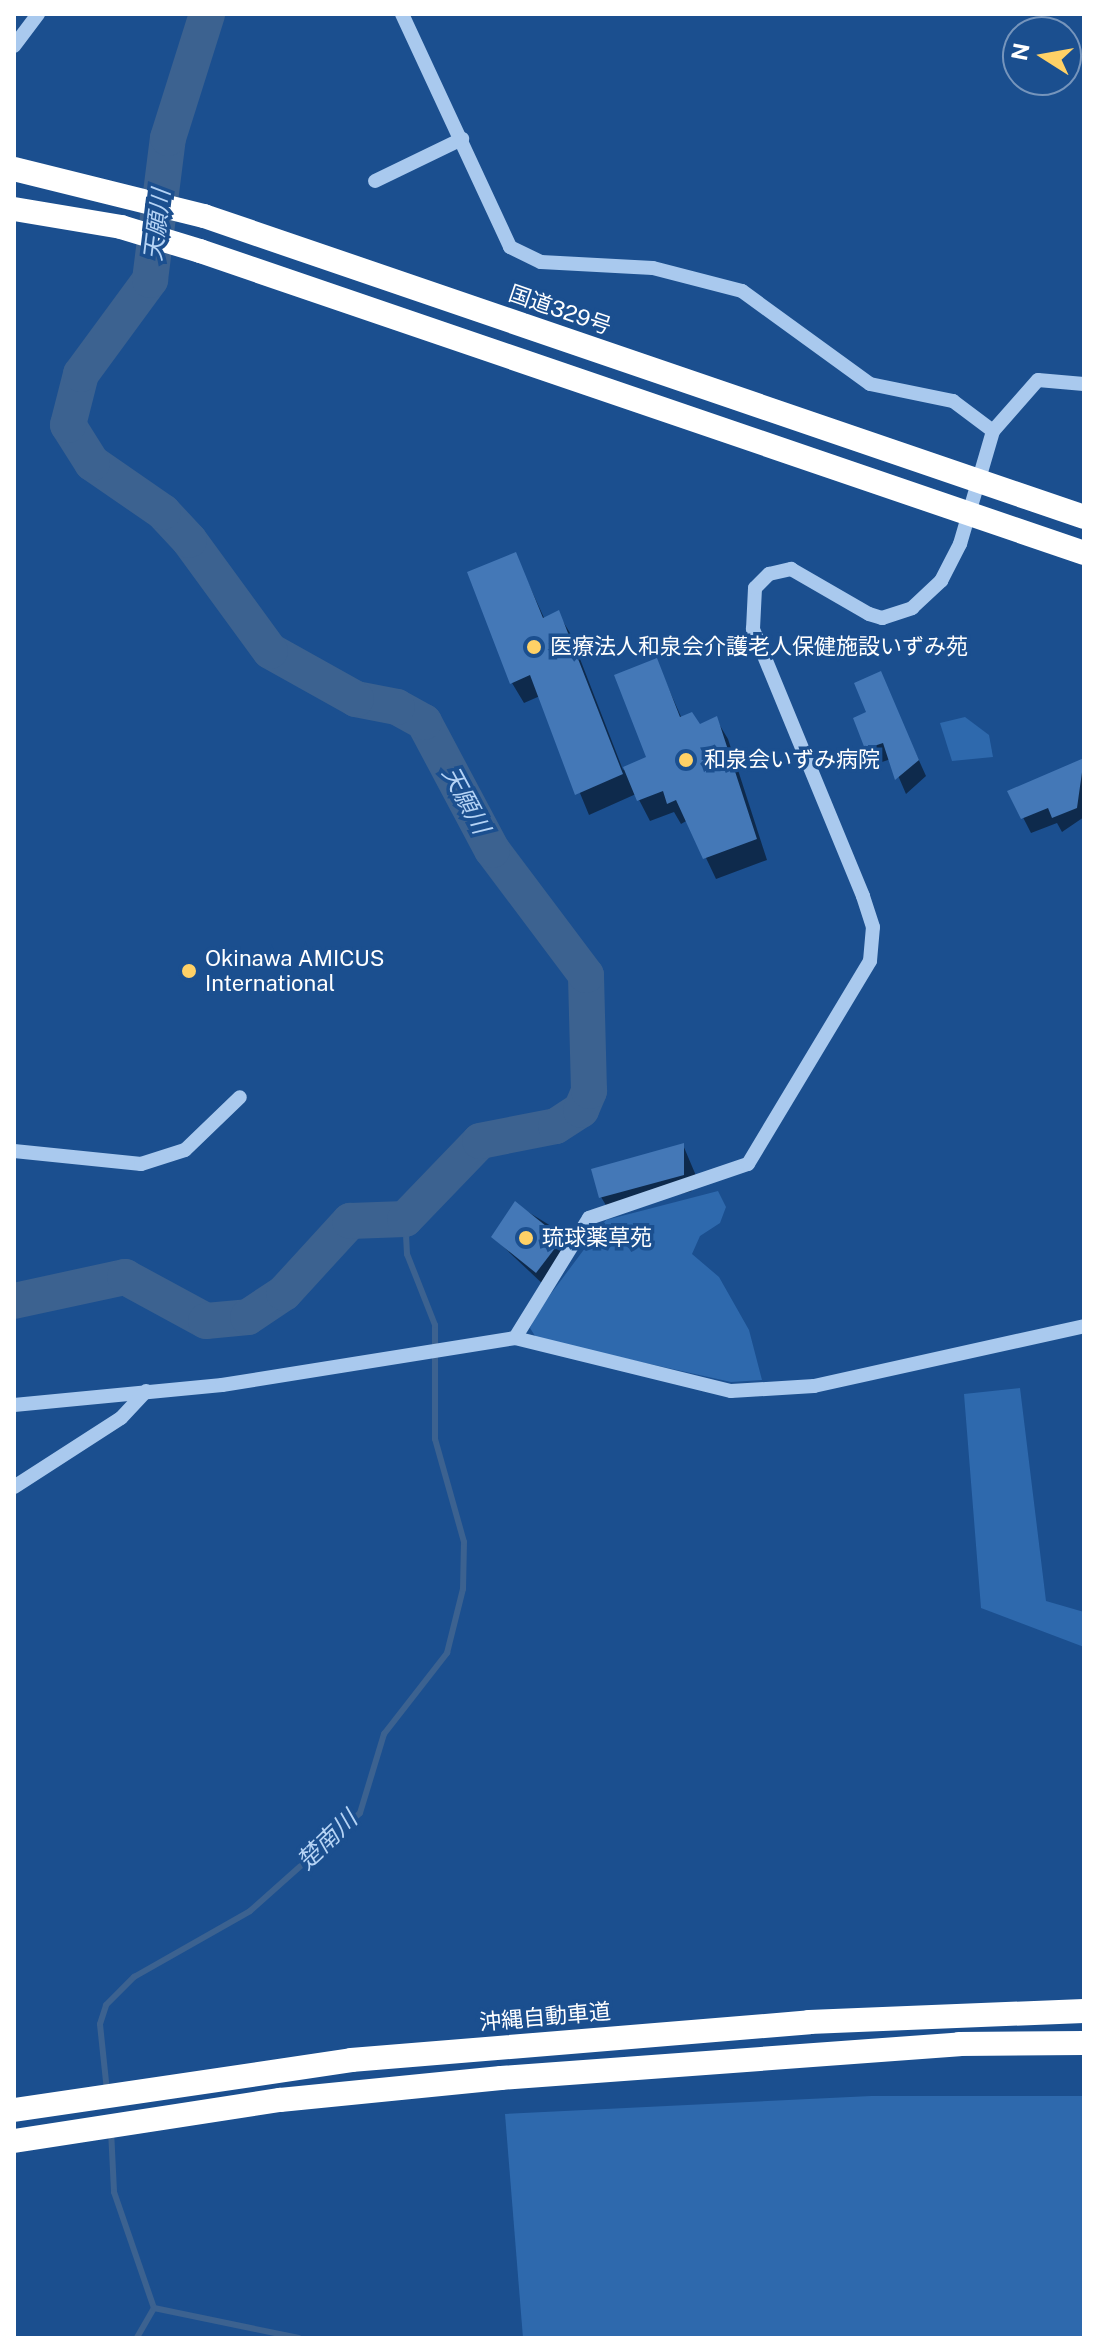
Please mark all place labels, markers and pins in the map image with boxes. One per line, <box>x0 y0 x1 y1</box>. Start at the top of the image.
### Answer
place label: 医療法人和泉会介護老人保健施設いずみ苑 <box>550 634 968 660</box>
marker: 医療法人和泉会介護老人保健施設いずみ苑 <box>525 638 543 656</box>
place label: 和泉会いずみ病院 <box>704 747 880 773</box>
marker: 和泉会いずみ病院 <box>675 749 697 771</box>
place label: Okinawa AMICUS International <box>205 945 384 996</box>
marker: Okinawa AMICUS International <box>180 962 198 980</box>
place label: 琉球薬草苑 <box>542 1225 652 1251</box>
marker: 琉球薬草苑 <box>517 1229 535 1247</box>

